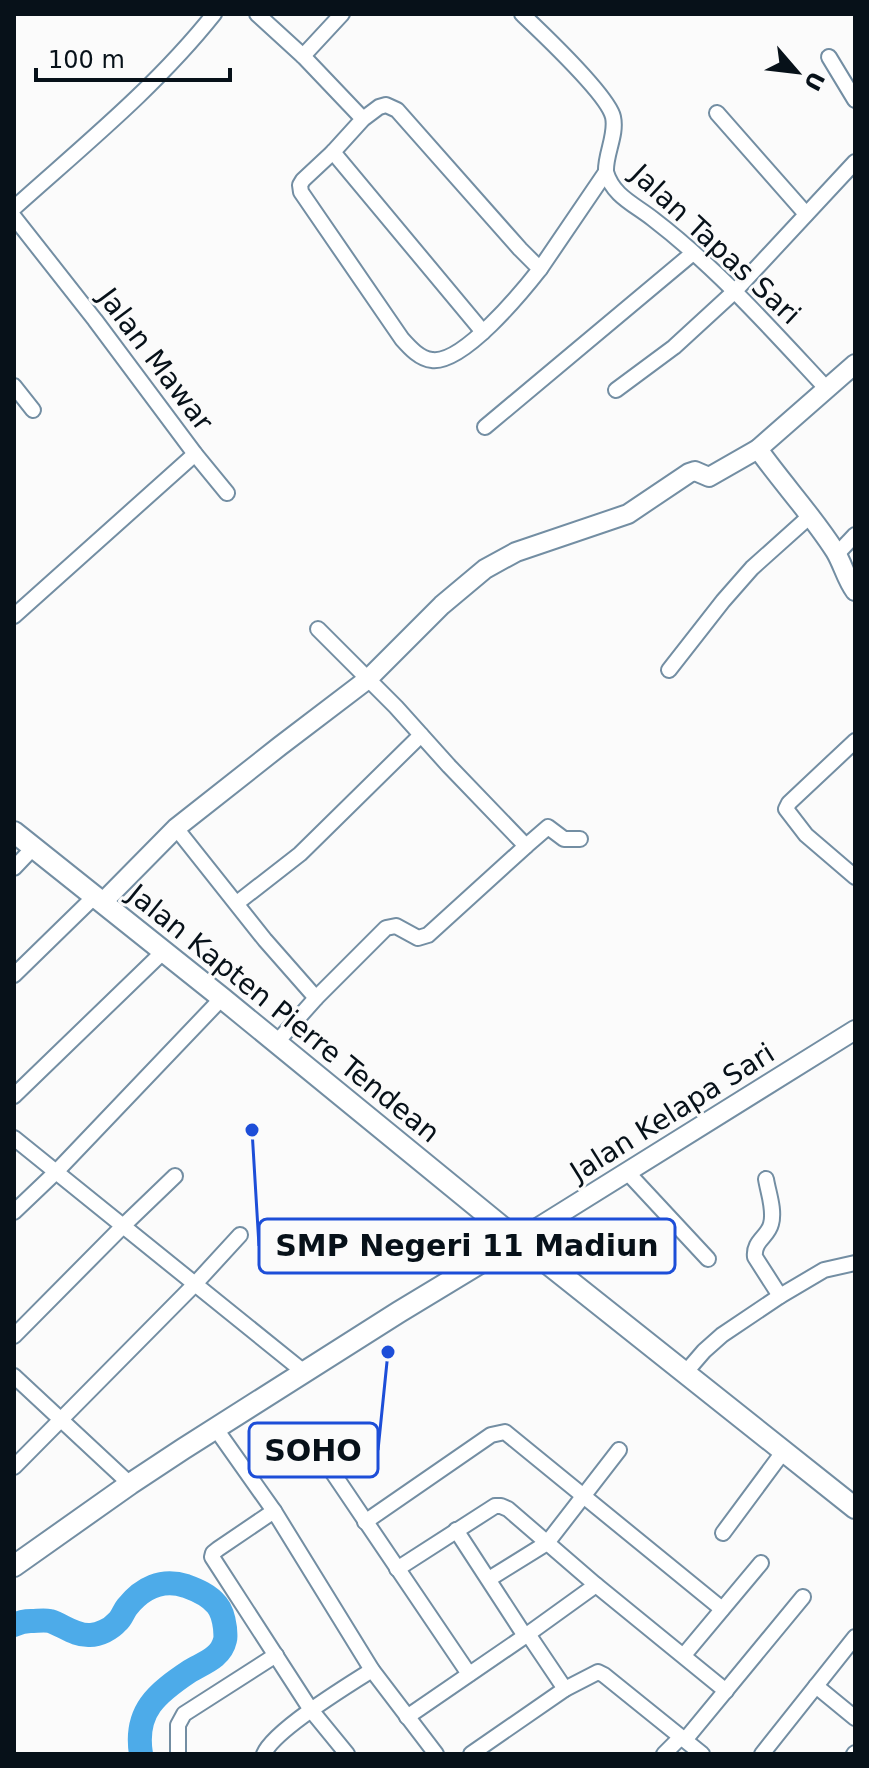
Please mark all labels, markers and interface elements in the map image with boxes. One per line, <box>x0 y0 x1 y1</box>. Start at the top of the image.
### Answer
scale bar <box>36 32 230 82</box>
north arrow <box>757 32 837 112</box>
text: 100 m <box>48 46 125 74</box>
text: U <box>799 67 829 95</box>
street label: Jalan Tapas Sari <box>623 156 807 331</box>
street label: Jalan Mawar <box>90 280 220 437</box>
street label: Jalan Kapten Pierre Tendean <box>120 876 446 1149</box>
street label: Jalan Kelapa Sari <box>563 1036 780 1190</box>
callout: SMP Negeri 11 Madiun <box>259 1219 675 1273</box>
text: SMP Negeri 11 Madiun <box>275 1228 659 1263</box>
callout: SOHO <box>249 1423 378 1477</box>
text: SOHO <box>264 1433 362 1468</box>

